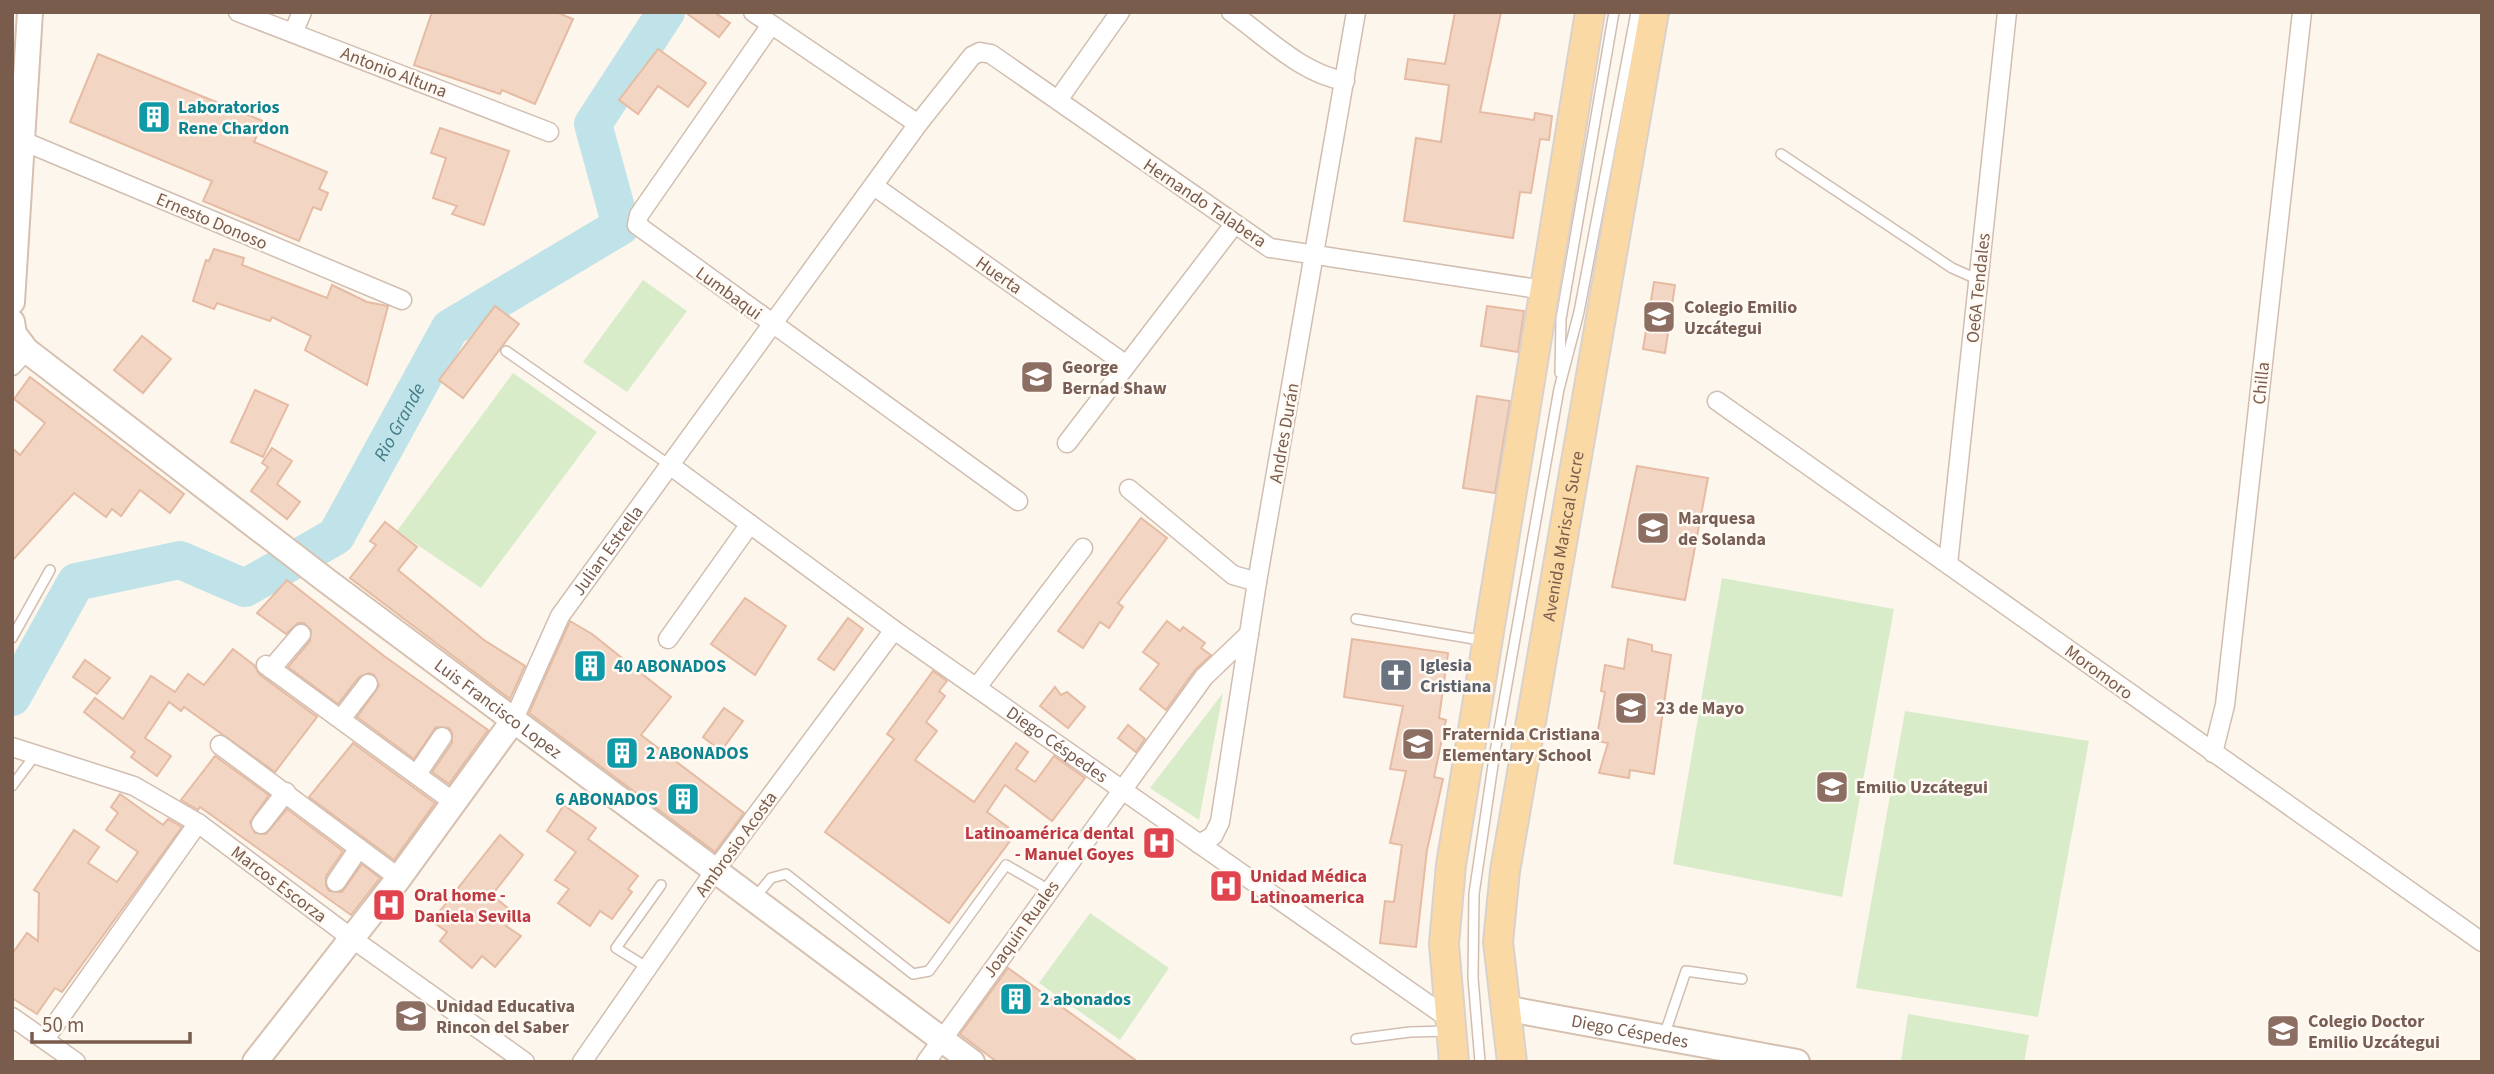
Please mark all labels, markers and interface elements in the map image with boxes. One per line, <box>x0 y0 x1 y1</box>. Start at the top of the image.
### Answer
street label: Antonio Altuna <box>337 41 451 104</box>
place label: Laboratorios Rene Chardon <box>178 95 289 141</box>
building icon: Laboratorios Rene Chardon <box>135 98 173 136</box>
street label: Hernando Talabera <box>1138 153 1271 254</box>
street label: Ernesto Donoso <box>152 187 271 256</box>
street label: Oe6A Tendales <box>1960 232 1997 344</box>
street label: Huerta <box>970 250 1027 300</box>
street label: Lumbaqui <box>691 261 767 326</box>
place label: Colegio Emilio Uzcátegui <box>1684 295 1797 341</box>
school or university icon: Colegio Emilio Uzcátegui <box>1640 298 1678 336</box>
place label: George Bernad Shaw <box>1062 355 1167 401</box>
school or university icon: George Bernad Shaw <box>1018 358 1056 396</box>
street label: Chilla <box>2247 360 2276 406</box>
water label: Rio Grande <box>368 378 432 466</box>
street label: Andres Durán <box>1263 381 1306 485</box>
street label: Avenida Mariscal Sucre <box>1537 449 1591 623</box>
street label: Julian Estrella <box>567 501 649 601</box>
place label: Marquesa de Solanda <box>1678 506 1766 552</box>
school or university icon: Marquesa de Solanda <box>1634 509 1672 547</box>
street label: Moromoro <box>2059 639 2138 706</box>
building icon: 40 ABONADOS <box>571 647 609 685</box>
street label: Luis Francisco Lopez <box>429 653 567 765</box>
place label: Iglesia Cristiana <box>1420 653 1491 699</box>
place label: 40 ABONADOS <box>614 654 726 679</box>
church icon: Iglesia Cristiana <box>1377 656 1415 694</box>
school or university icon: 23 de Mayo <box>1612 689 1650 727</box>
place label: 23 de Mayo <box>1656 696 1744 721</box>
street label: Diego Céspedes <box>1001 700 1113 789</box>
place label: Fraternida Cristiana Elementary School <box>1442 722 1600 768</box>
school or university icon: Fraternida Cristiana Elementary School <box>1399 725 1437 763</box>
building icon: 2 ABONADOS <box>603 734 641 772</box>
place label: 2 ABONADOS <box>646 741 749 766</box>
school or university icon: Emilio Uzcátegui <box>1813 768 1851 806</box>
place label: Emilio Uzcátegui <box>1856 775 1988 800</box>
building icon: 6 ABONADOS <box>664 780 702 818</box>
street label: Ambrosio Acosta <box>690 786 783 902</box>
place label: 6 ABONADOS <box>555 787 658 812</box>
place label: Latinoamérica dental - Manuel Goyes <box>965 821 1134 867</box>
hospital icon: Latinoamérica dental - Manuel Goyes <box>1140 824 1178 862</box>
street label: Marcos Escorza <box>226 840 332 929</box>
place label: Unidad Médica Latinoamerica <box>1250 864 1367 910</box>
hospital icon: Unidad Médica Latinoamerica <box>1207 867 1245 905</box>
street label: Joaquin Ruales <box>977 875 1065 983</box>
place label: Oral home - Daniela Sevilla <box>414 883 531 929</box>
hospital icon: Oral home - Daniela Sevilla <box>370 886 408 924</box>
building icon: 2 abonados <box>997 980 1035 1018</box>
place label: 2 abonados <box>1040 987 1131 1012</box>
place label: Unidad Educativa Rincon del Saber <box>436 994 575 1040</box>
school or university icon: Unidad Educativa Rincon del Saber <box>392 997 430 1035</box>
scale bar <box>32 1000 189 1044</box>
street label: Diego Céspedes <box>1569 1009 1690 1055</box>
place label: Colegio Doctor Emilio Uzcátegui <box>2308 1009 2440 1055</box>
text: 50 m <box>42 1010 84 1040</box>
school or university icon: Colegio Doctor Emilio Uzcátegui <box>2264 1012 2302 1050</box>

